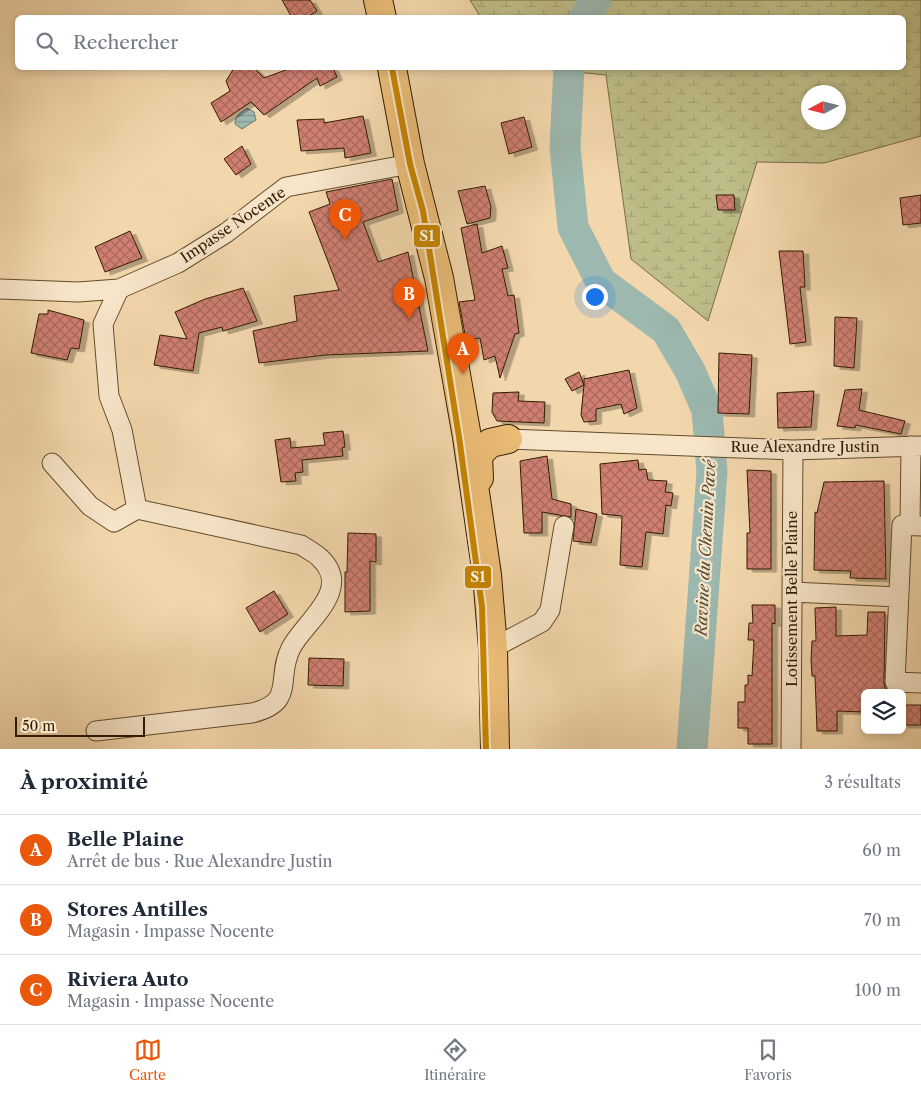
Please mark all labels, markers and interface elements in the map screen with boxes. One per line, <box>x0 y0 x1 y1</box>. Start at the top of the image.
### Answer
search box <box>15 15 906 70</box>
icon: search <box>33 29 61 57</box>
text: Rechercher <box>73 31 178 54</box>
north arrow <box>801 85 846 130</box>
street label: Impasse Nocente <box>176 182 289 267</box>
pin: C <box>329 199 361 240</box>
line badge: S1 <box>413 224 441 248</box>
text: S1 <box>419 227 435 245</box>
pin: B <box>393 278 425 319</box>
your location <box>582 284 608 310</box>
pin: A <box>447 333 479 374</box>
street label: Rue Alexandre Justin <box>730 437 880 456</box>
water label: Ravine du Chemin Pavé <box>690 458 720 639</box>
street label: Lotissement Belle Plaine <box>782 511 801 687</box>
line badge: S1 <box>464 565 492 589</box>
text: S1 <box>470 568 486 586</box>
map controls <box>861 689 906 734</box>
button: layers <box>861 689 906 734</box>
scale bar <box>15 714 145 737</box>
text: 50 m <box>22 717 55 735</box>
text: À proximité <box>20 769 148 794</box>
text: 3 résultats <box>824 772 901 792</box>
text: Belle Plaine <box>67 828 184 851</box>
text: A <box>30 840 42 860</box>
text: 60 m <box>862 840 901 860</box>
text: Arrêt de bus · Rue Alexandre Justin <box>67 851 333 871</box>
text: Stores Antilles <box>67 898 208 921</box>
text: B <box>30 910 42 930</box>
text: 70 m <box>864 910 901 930</box>
text: Magasin · Impasse Nocente <box>67 921 274 941</box>
text: Riviera Auto <box>67 968 189 991</box>
text: C <box>30 980 42 1000</box>
text: 100 m <box>855 980 901 1000</box>
text: Magasin · Impasse Nocente <box>67 991 274 1011</box>
tab: Carte <box>129 1036 166 1084</box>
tab: Itinéraire <box>424 1036 486 1084</box>
tab: Favoris <box>744 1036 792 1084</box>

